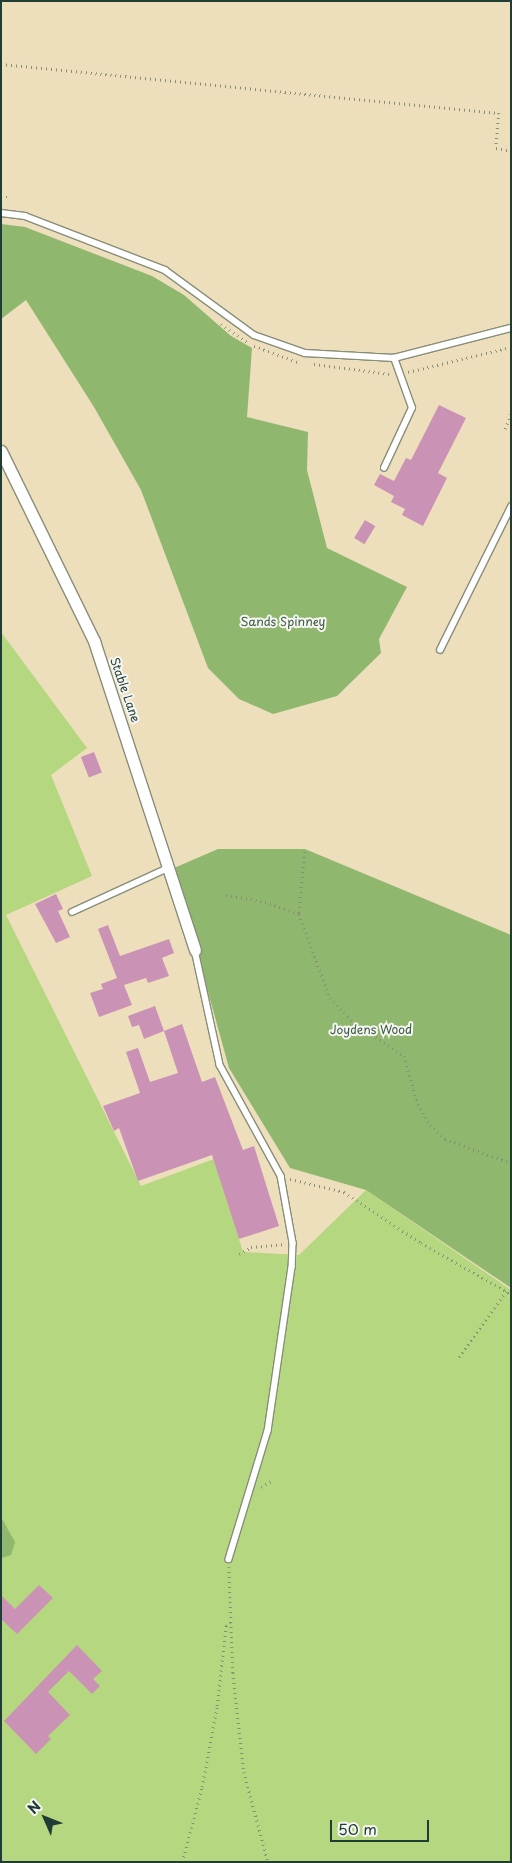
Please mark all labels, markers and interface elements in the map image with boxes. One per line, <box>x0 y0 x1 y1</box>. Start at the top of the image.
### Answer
park label: Sands Spinney <box>240 615 326 629</box>
street label: Stable Lane <box>107 655 143 725</box>
park label: Joydens Wood <box>330 1023 412 1037</box>
north arrow <box>20 1793 70 1843</box>
text: N <box>22 1796 45 1819</box>
scale bar <box>332 1810 431 1842</box>
text: 50 m <box>338 1817 377 1840</box>

